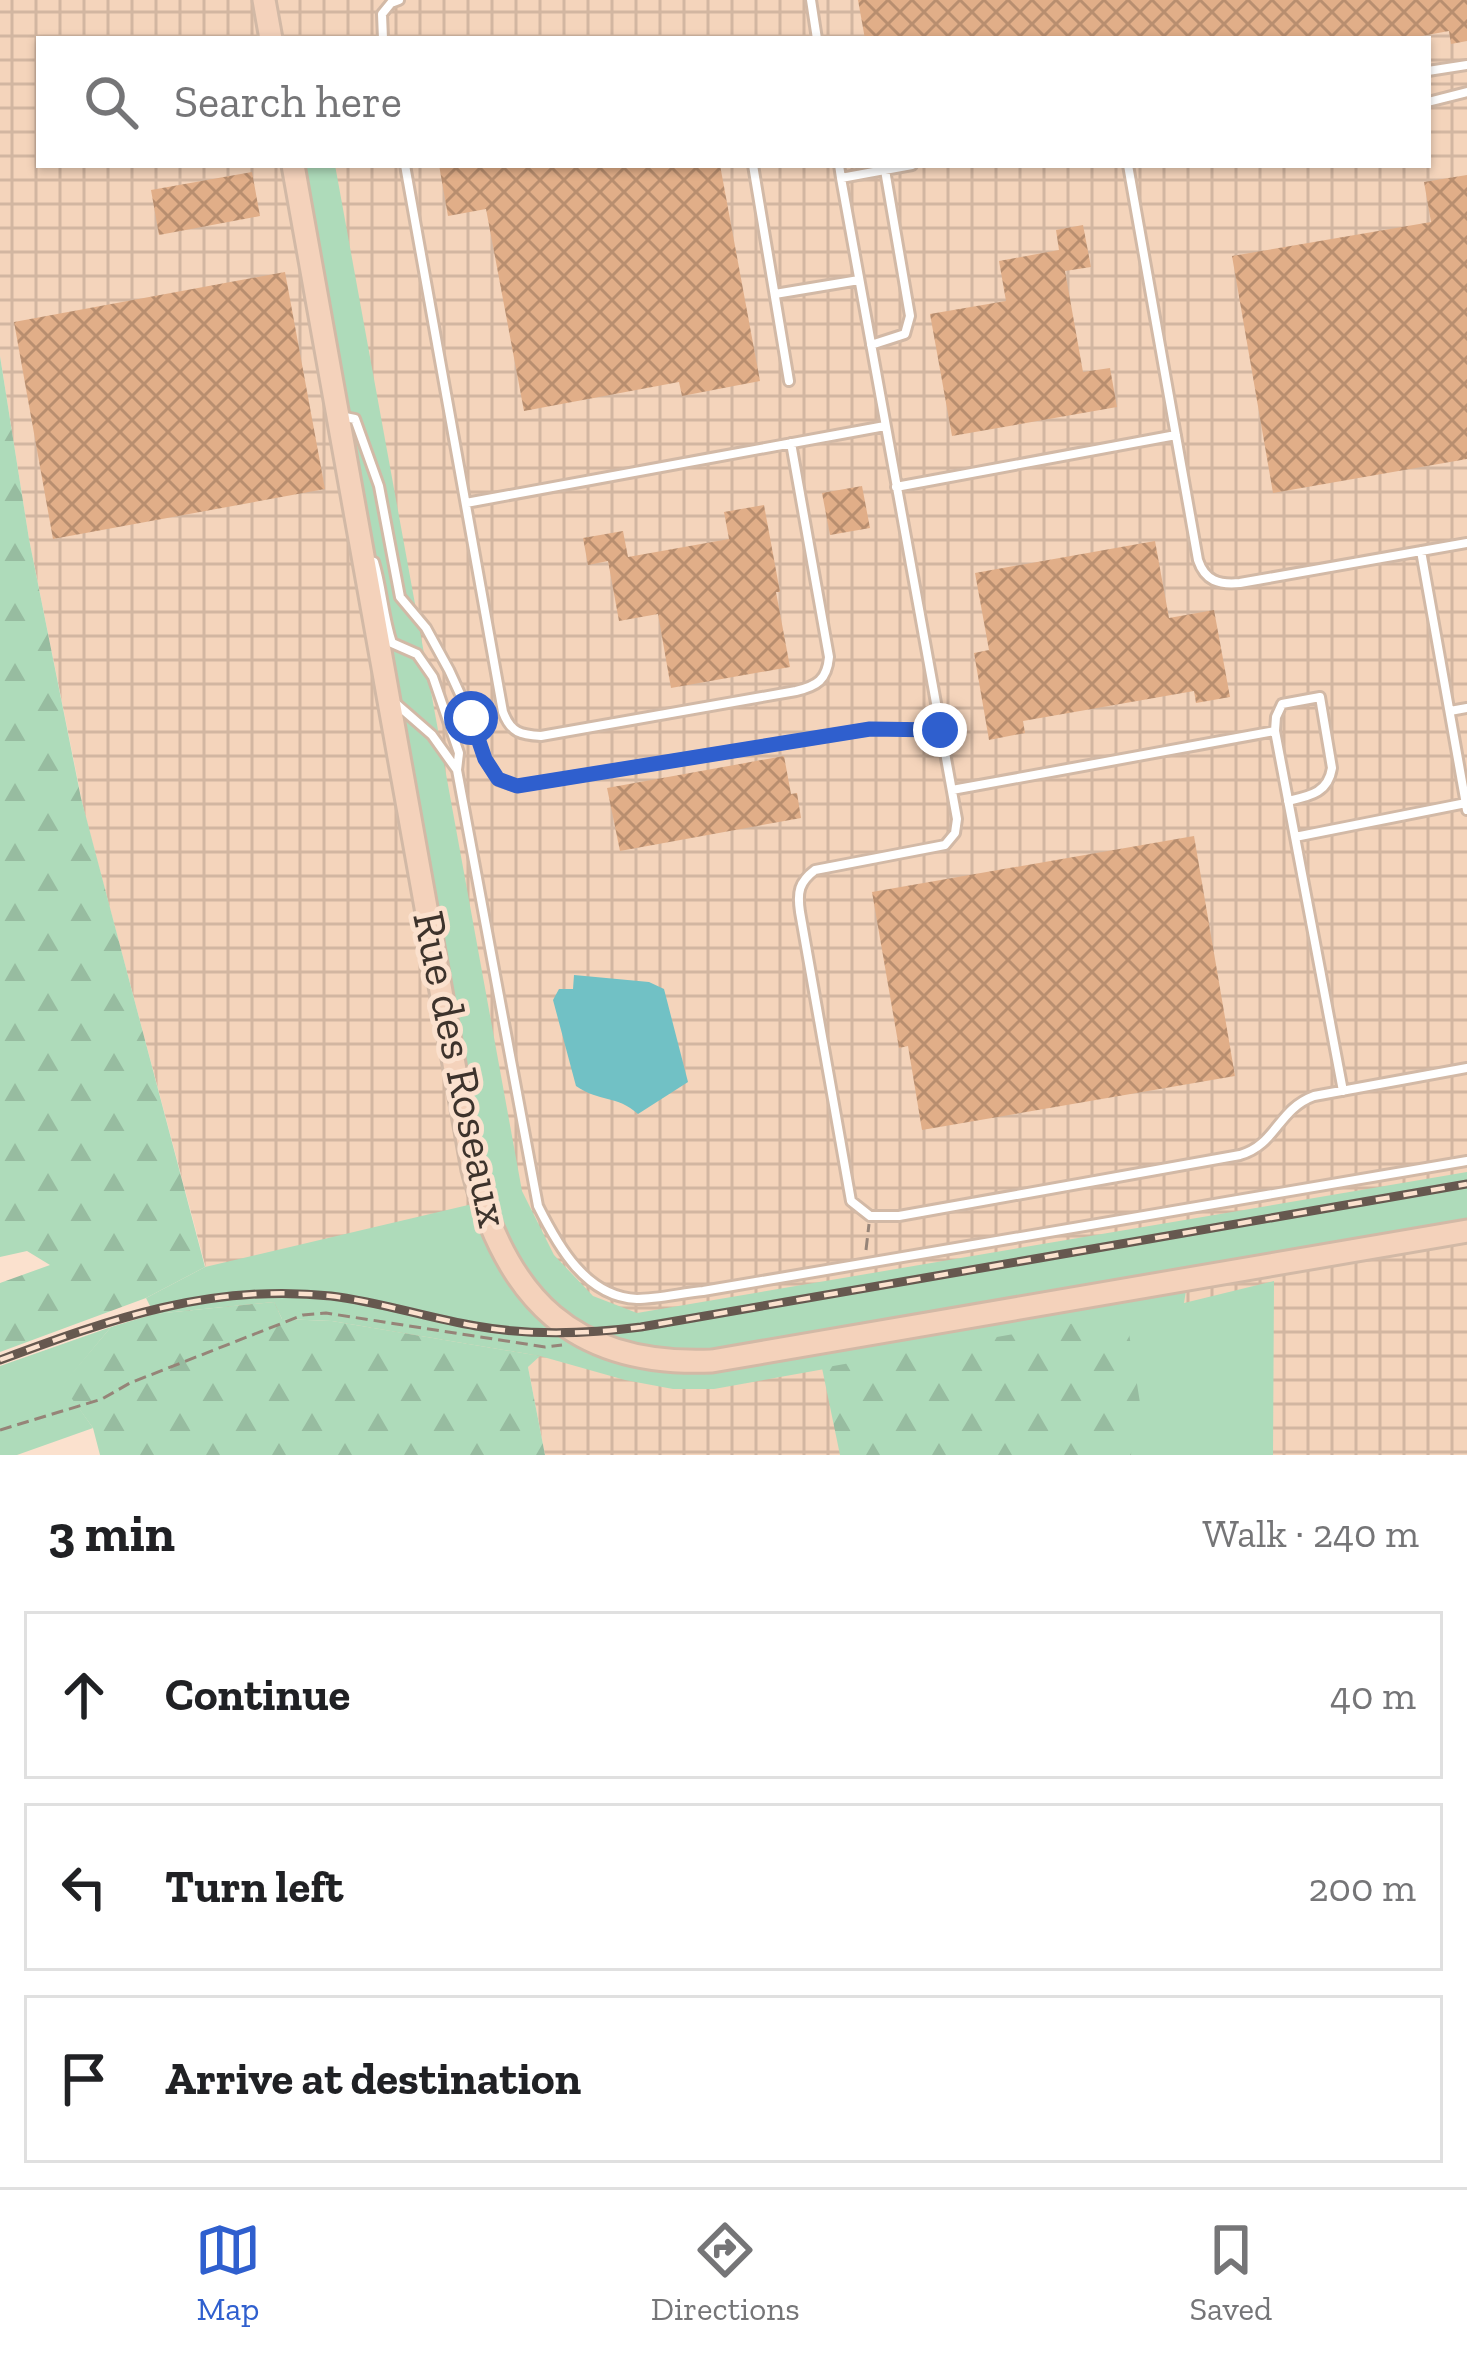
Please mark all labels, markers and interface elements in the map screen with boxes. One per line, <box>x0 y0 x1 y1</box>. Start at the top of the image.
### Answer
search box <box>36 36 1431 168</box>
icon: search <box>78 69 144 135</box>
text: Search here <box>174 75 402 129</box>
route start <box>444 691 498 745</box>
route end <box>913 703 967 757</box>
street label: Rue des Roseaux <box>401 906 521 1232</box>
text: 3 min <box>48 1503 175 1564</box>
text: Walk · 240 m <box>1202 1510 1419 1557</box>
icon: ahead <box>51 1662 117 1728</box>
text: Continue <box>165 1668 350 1722</box>
text: 40 m <box>1330 1672 1416 1719</box>
icon: left <box>51 1854 117 1920</box>
text: Turn left <box>165 1860 343 1914</box>
text: 200 m <box>1308 1864 1416 1911</box>
icon: arrive <box>51 2046 117 2112</box>
text: Arrive at destination <box>165 2052 581 2106</box>
tab: Map <box>195 2217 261 2328</box>
tab: Directions <box>651 2217 800 2328</box>
tab: Saved <box>1189 2217 1272 2328</box>

